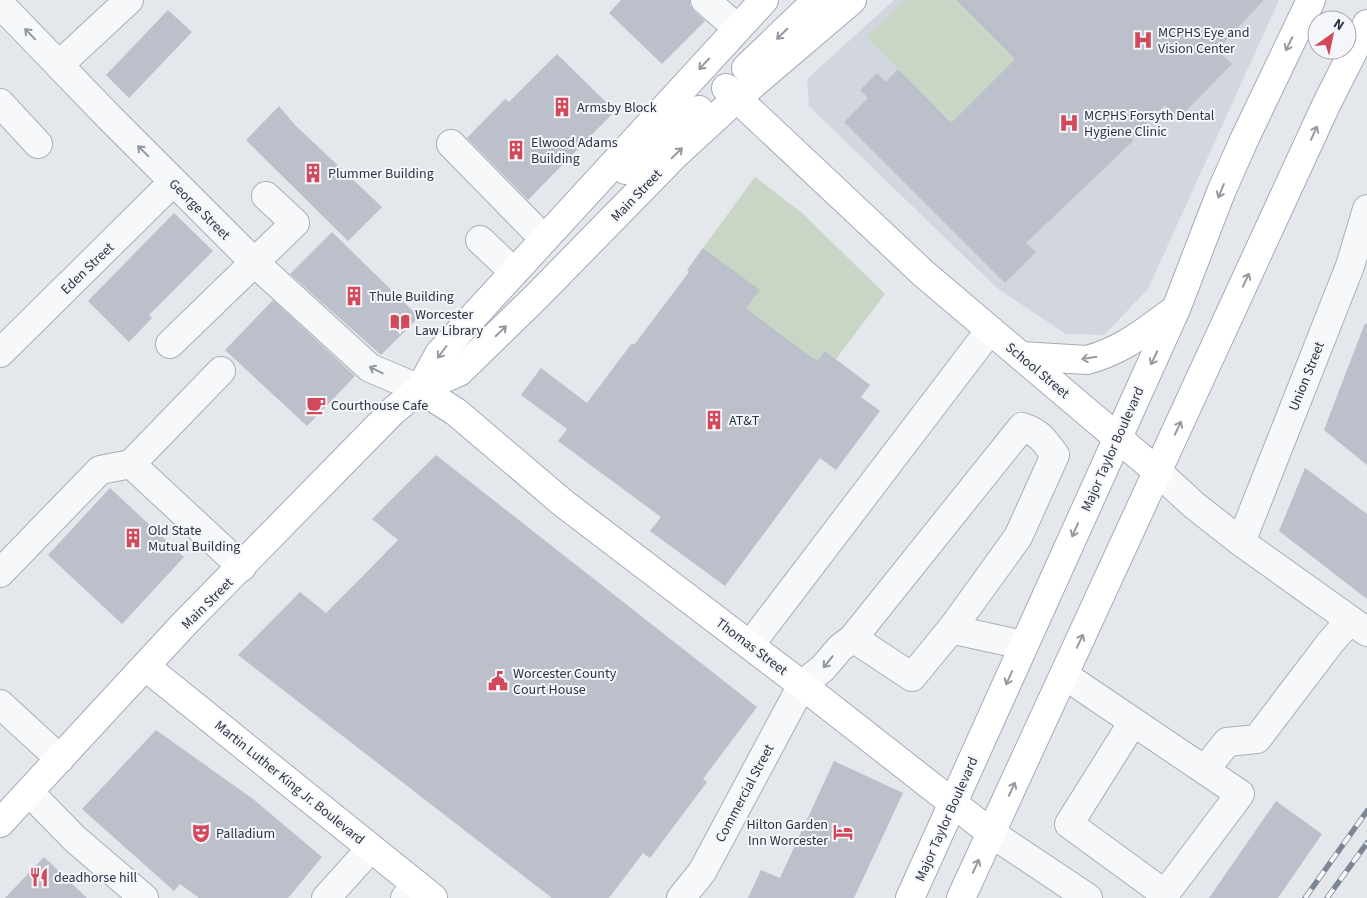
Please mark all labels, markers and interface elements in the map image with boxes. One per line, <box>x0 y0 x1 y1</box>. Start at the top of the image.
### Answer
north arrow <box>1307 10 1357 60</box>
text: N <box>1329 14 1348 36</box>
place label: MCPHS Eye and Vision Center <box>1158 23 1249 59</box>
one-way arrow <box>24 28 36 41</box>
one-way arrow <box>775 28 788 40</box>
hospital icon: MCPHS Eye and Vision Center <box>1132 29 1154 51</box>
one-way arrow <box>1284 36 1293 51</box>
one-way arrow <box>698 57 710 70</box>
building icon: Armsby Block <box>551 96 573 118</box>
place label: Armsby Block <box>577 98 657 118</box>
place label: MCPHS Forsyth Dental Hygiene Clinic <box>1084 106 1215 142</box>
hospital icon: MCPHS Forsyth Dental Hygiene Clinic <box>1058 112 1080 134</box>
one-way arrow <box>1309 126 1319 141</box>
place label: Elwood Adams Building <box>531 133 618 169</box>
building icon: Elwood Adams Building <box>505 139 527 161</box>
one-way arrow <box>137 145 149 157</box>
one-way arrow <box>671 147 684 159</box>
building icon: Plummer Building <box>302 162 324 184</box>
place label: Plummer Building <box>328 164 434 184</box>
street label: Main Street <box>607 165 667 226</box>
street label: George Street <box>164 175 235 245</box>
one-way arrow <box>1216 183 1226 198</box>
street label: Eden Street <box>56 238 119 299</box>
one-way arrow <box>1242 273 1251 288</box>
building icon: Thule Building <box>343 285 365 307</box>
place label: Thule Building <box>369 287 454 307</box>
place label: Worcester Law Library <box>415 305 484 341</box>
library icon: Worcester Law Library <box>389 311 411 333</box>
one-way arrow <box>495 325 508 337</box>
street label: School Street <box>1001 338 1074 404</box>
street label: Union Street <box>1284 338 1330 414</box>
one-way arrow <box>436 345 447 358</box>
one-way arrow <box>1148 350 1158 365</box>
one-way arrow <box>1082 354 1098 364</box>
one-way arrow <box>369 364 384 374</box>
street label: Major Taylor Boulevard <box>1076 384 1149 515</box>
cafe icon: Courthouse Cafe <box>305 394 327 416</box>
place label: Courthouse Cafe <box>331 396 428 416</box>
building icon: AT&T <box>703 409 725 431</box>
place label: AT&T <box>729 411 760 431</box>
one-way arrow <box>1174 421 1184 436</box>
place label: Old State Mutual Building <box>148 521 240 557</box>
one-way arrow <box>1070 522 1080 537</box>
building icon: Old State Mutual Building <box>122 527 144 549</box>
street label: Main Street <box>177 573 238 634</box>
street label: Thomas Street <box>711 613 792 681</box>
one-way arrow <box>1075 634 1085 649</box>
one-way arrow <box>823 655 834 668</box>
place label: Worcester County Court House <box>513 664 617 700</box>
public building icon: Worcester County Court House <box>487 670 509 692</box>
one-way arrow <box>1003 670 1013 685</box>
street label: Martin Luther King Jr. Boulevard <box>210 716 369 850</box>
street label: Commercial Street <box>711 741 779 846</box>
street label: Major Taylor Boulevard <box>910 754 983 885</box>
one-way arrow <box>1007 782 1017 797</box>
place label: Hilton Garden Inn Worcester <box>746 815 828 851</box>
hotel icon: Hilton Garden Inn Worcester <box>832 821 854 843</box>
theatre icon: Palladium <box>190 822 212 844</box>
place label: Palladium <box>216 824 275 844</box>
one-way arrow <box>971 858 981 873</box>
restaurant icon: deadhorse hill <box>28 866 50 888</box>
place label: deadhorse hill <box>54 868 138 888</box>

